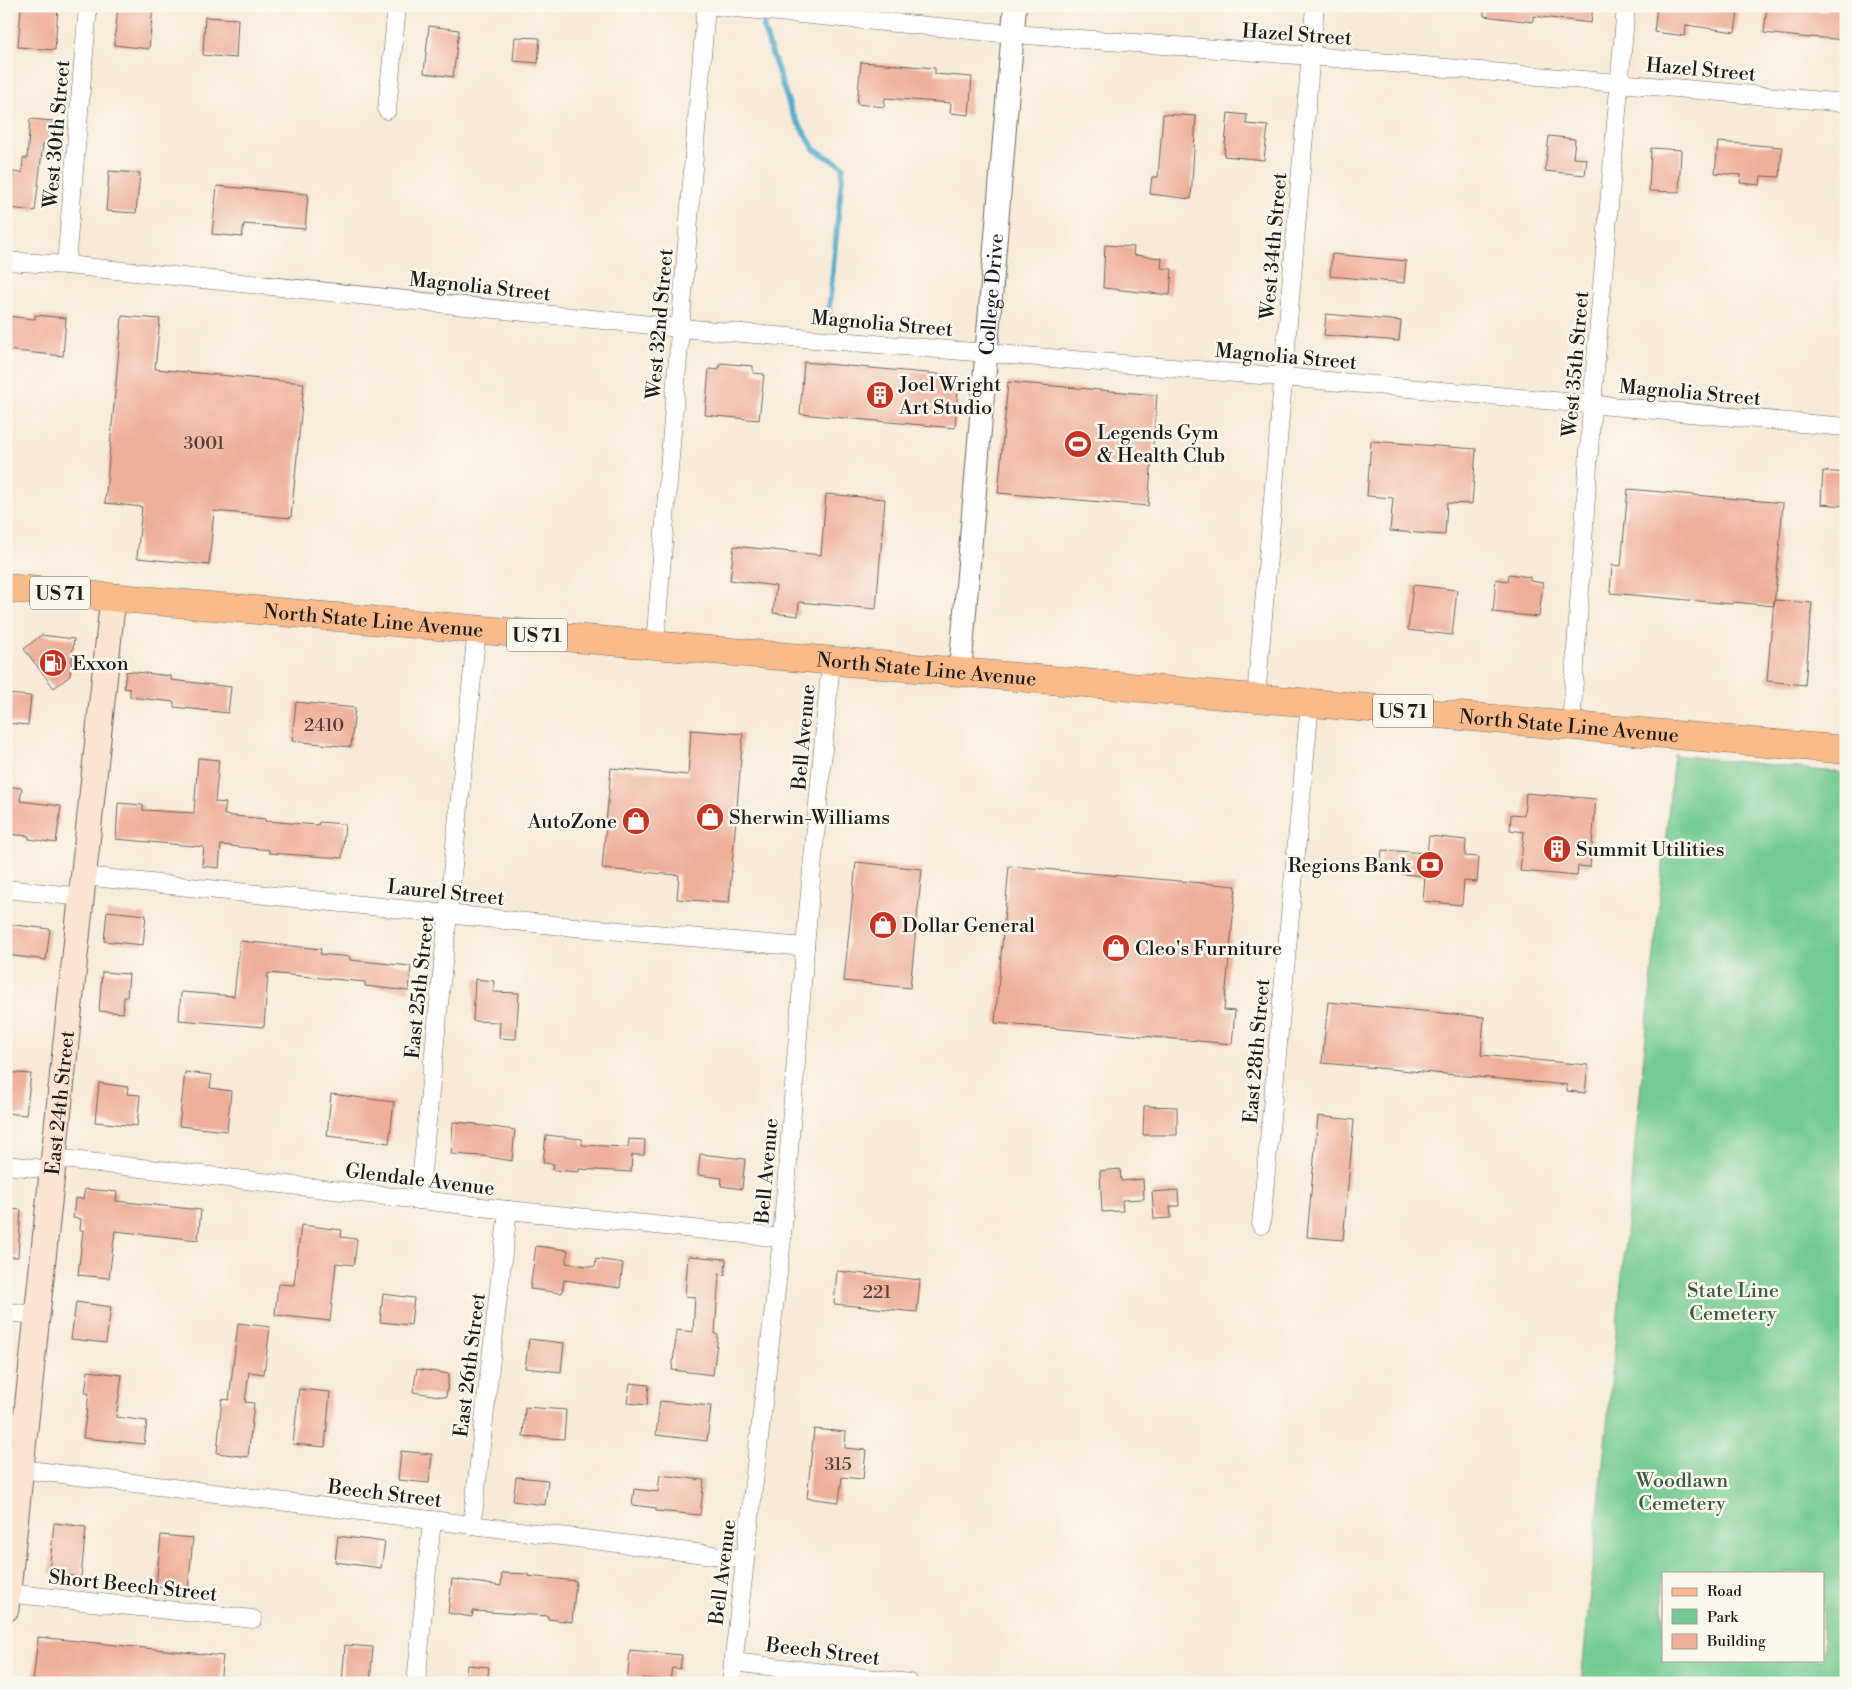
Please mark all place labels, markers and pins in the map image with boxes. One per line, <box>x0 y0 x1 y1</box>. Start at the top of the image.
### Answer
place label: Joel Wright Art Studio <box>898 373 1001 421</box>
building icon: Joel Wright Art Studio <box>865 380 895 410</box>
place label: Legends Gym & Health Club <box>1097 421 1225 469</box>
sports icon: Legends Gym & Health Club <box>1063 429 1093 459</box>
fuel station icon: Exxon <box>38 648 68 678</box>
place label: Exxon <box>72 652 129 677</box>
shop icon: Sherwin-Williams <box>695 802 725 832</box>
shop icon: AutoZone <box>621 806 651 836</box>
place label: Sherwin-Williams <box>729 806 890 831</box>
place label: AutoZone <box>527 810 617 835</box>
building icon: Summit Utilities <box>1542 834 1572 864</box>
place label: Summit Utilities <box>1576 838 1724 863</box>
bank icon: Regions Bank <box>1415 850 1445 880</box>
place label: Regions Bank <box>1288 854 1413 879</box>
shop icon: Dollar General <box>868 910 898 940</box>
place label: Dollar General <box>902 914 1035 939</box>
shop icon: Cleo's Furniture <box>1101 933 1131 963</box>
place label: Cleo's Furniture <box>1135 937 1282 962</box>

